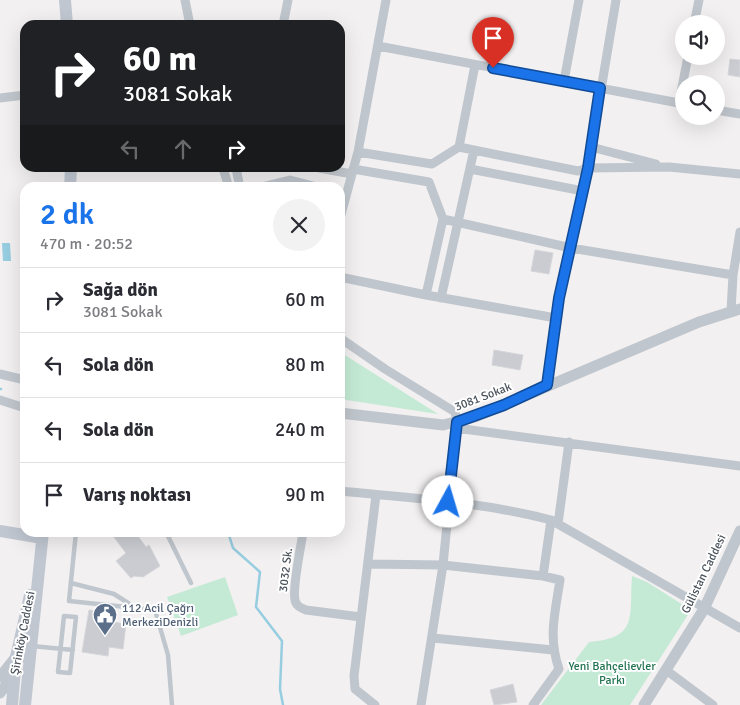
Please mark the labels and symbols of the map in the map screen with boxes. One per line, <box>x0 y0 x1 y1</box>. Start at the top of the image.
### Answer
pin <box>472 17 514 68</box>
street label: 3081 Sokak <box>452 379 514 415</box>
position arrow <box>421 475 473 527</box>
street label: Gülistan Caddesi <box>678 532 730 616</box>
street label: 3032 Sk. <box>276 547 296 593</box>
street label: Şirinköy Caddesi <box>8 590 38 676</box>
place label: 112 Acil Çağrı MerkeziDenizli <box>122 601 198 630</box>
public building icon: 112 Acil Çağrı MerkeziDenizli <box>92 602 118 636</box>
park label: Yeni Bahçelievler Parkı <box>568 659 656 688</box>

